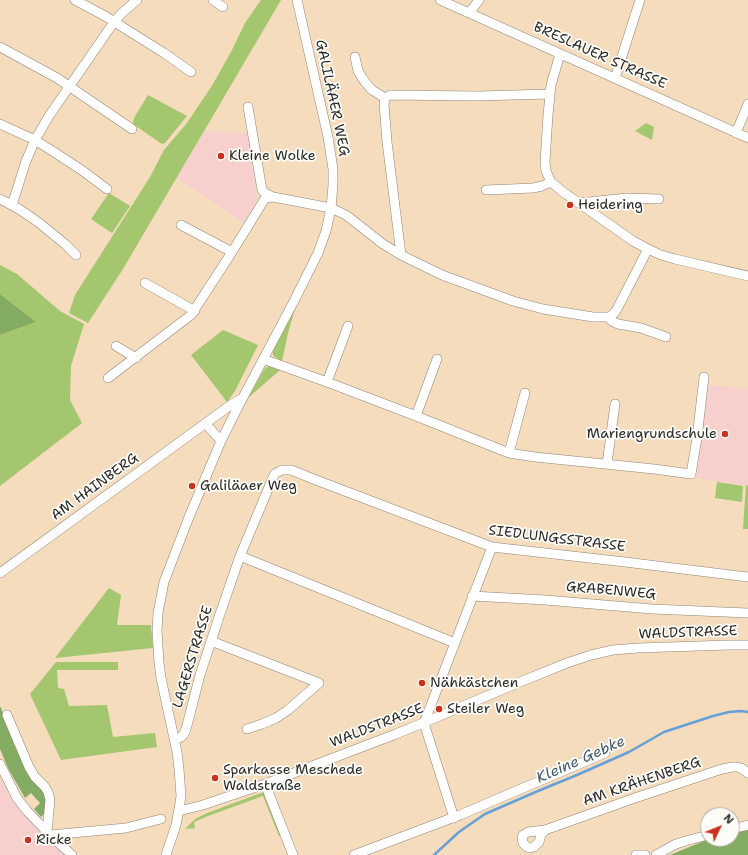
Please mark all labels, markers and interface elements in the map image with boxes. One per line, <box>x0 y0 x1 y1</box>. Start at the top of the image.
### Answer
street label: BRESLAUER STRASSE <box>531 19 669 93</box>
street label: GALILÄAER WEG <box>311 38 353 158</box>
place label: Kleine Wolke <box>229 148 316 164</box>
marker: Kleine Wolke <box>216 151 226 161</box>
place label: Heidering <box>578 197 643 213</box>
marker: Heidering <box>565 200 575 210</box>
place label: Mariengrundschule <box>587 426 717 442</box>
marker: Mariengrundschule <box>720 429 730 439</box>
street label: AM HAINBERG <box>48 450 142 524</box>
place label: Galiläaer Weg <box>200 478 297 494</box>
marker: Galiläaer Weg <box>187 481 197 491</box>
street label: SIEDLUNGSSTRASSE <box>488 522 626 556</box>
street label: GRABENWEG <box>565 579 657 603</box>
street label: LAGERSTRASSE <box>169 604 217 710</box>
street label: WALDSTRASSE <box>638 623 738 643</box>
place label: Nähkästchen <box>430 675 518 691</box>
marker: Nähkästchen <box>417 678 427 688</box>
street label: WALDSTRASSE <box>328 700 426 752</box>
place label: Steiler Weg <box>447 701 524 717</box>
marker: Steiler Weg <box>434 704 444 714</box>
water label: Kleine Gebke <box>534 732 628 788</box>
street label: AM KRÄHENBERG <box>581 754 703 810</box>
place label: Sparkasse Meschede Waldstraße <box>223 762 363 794</box>
marker: Sparkasse Meschede Waldstraße <box>210 773 220 783</box>
north arrow <box>700 807 740 847</box>
text: N <box>720 811 737 827</box>
place label: Ricke <box>36 832 72 848</box>
marker: Ricke <box>23 835 33 845</box>

